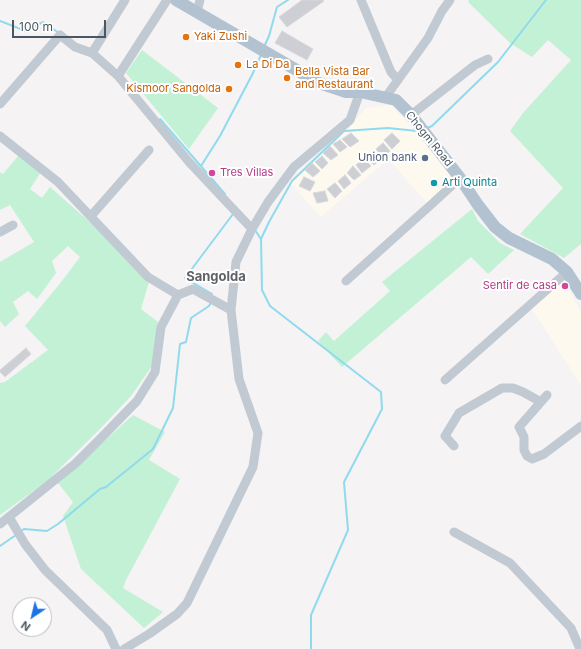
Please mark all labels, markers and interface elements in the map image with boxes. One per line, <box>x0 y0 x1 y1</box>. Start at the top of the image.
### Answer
scale bar <box>14 12 108 38</box>
text: 100 m <box>19 19 53 34</box>
place label: Yaki Zushi <box>194 30 247 44</box>
marker: Yaki Zushi <box>181 32 191 42</box>
place label: La Di Da <box>246 58 289 72</box>
marker: La Di Da <box>233 60 243 70</box>
place label: Bella Vista Bar and Restaurant <box>295 65 373 91</box>
marker: Bella Vista Bar and Restaurant <box>282 73 292 83</box>
place label: Kismoor Sangolda <box>126 82 221 96</box>
marker: Kismoor Sangolda <box>224 84 234 94</box>
street label: Chogm Road <box>403 109 455 169</box>
place label: Union bank <box>358 151 417 165</box>
marker: Union bank <box>420 153 430 163</box>
place label: Tres Villas <box>220 166 273 180</box>
marker: Tres Villas <box>207 168 217 178</box>
place label: Arti Quinta <box>442 176 497 190</box>
marker: Arti Quinta <box>429 178 439 188</box>
district label: Sangolda <box>186 269 246 285</box>
place label: Sentir de casa <box>483 279 557 293</box>
marker: Sentir de casa <box>560 281 570 291</box>
north arrow <box>12 597 52 637</box>
text: N <box>18 618 33 634</box>

